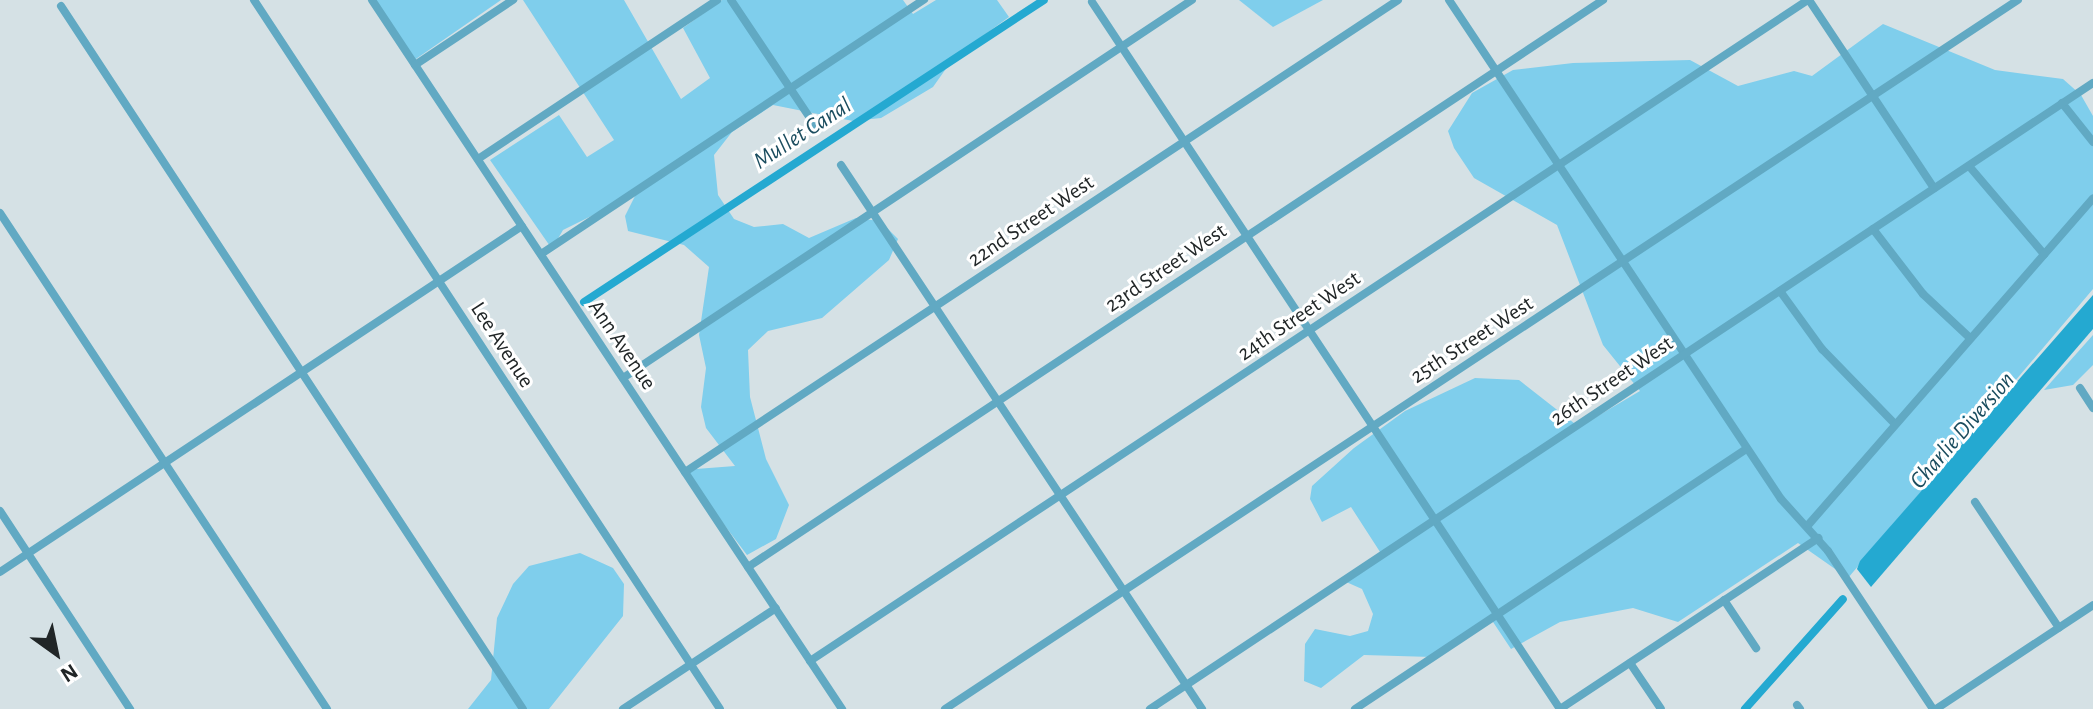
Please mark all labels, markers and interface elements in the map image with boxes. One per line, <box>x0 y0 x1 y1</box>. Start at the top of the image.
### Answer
water label: Mullet Canal <box>749 92 857 176</box>
street label: 22nd Street West <box>963 169 1099 273</box>
street label: 23rd Street West <box>1100 218 1232 318</box>
street label: 24th Street West <box>1233 265 1365 367</box>
street label: 25th Street West <box>1406 291 1538 389</box>
street label: Ann Avenue <box>582 295 662 395</box>
street label: Lee Avenue <box>465 297 539 393</box>
street label: 26th Street West <box>1546 330 1678 432</box>
water label: Charlie Diversion <box>1904 367 2022 495</box>
north arrow <box>16 613 96 693</box>
text: N <box>57 660 81 687</box>

